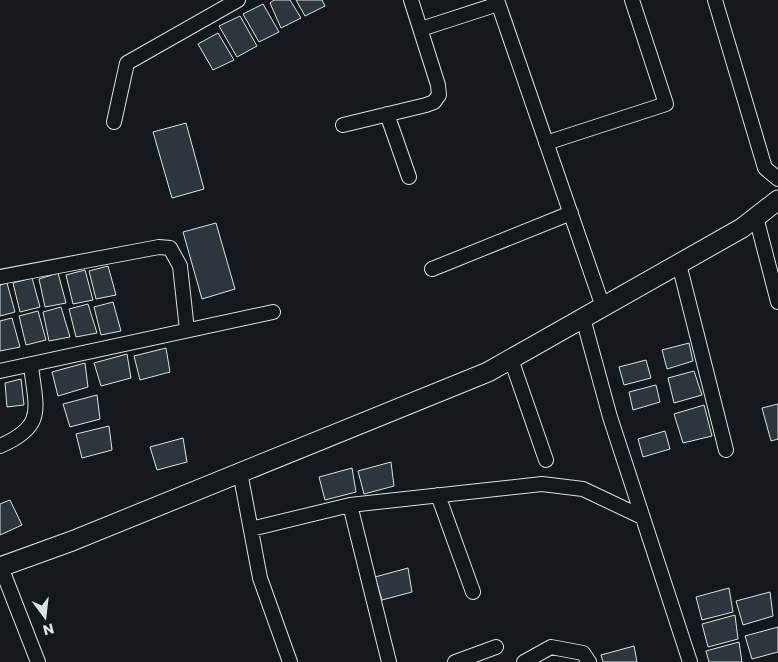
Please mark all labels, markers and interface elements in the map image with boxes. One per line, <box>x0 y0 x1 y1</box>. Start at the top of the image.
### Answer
north arrow <box>20 592 70 642</box>
text: N <box>41 619 56 641</box>

